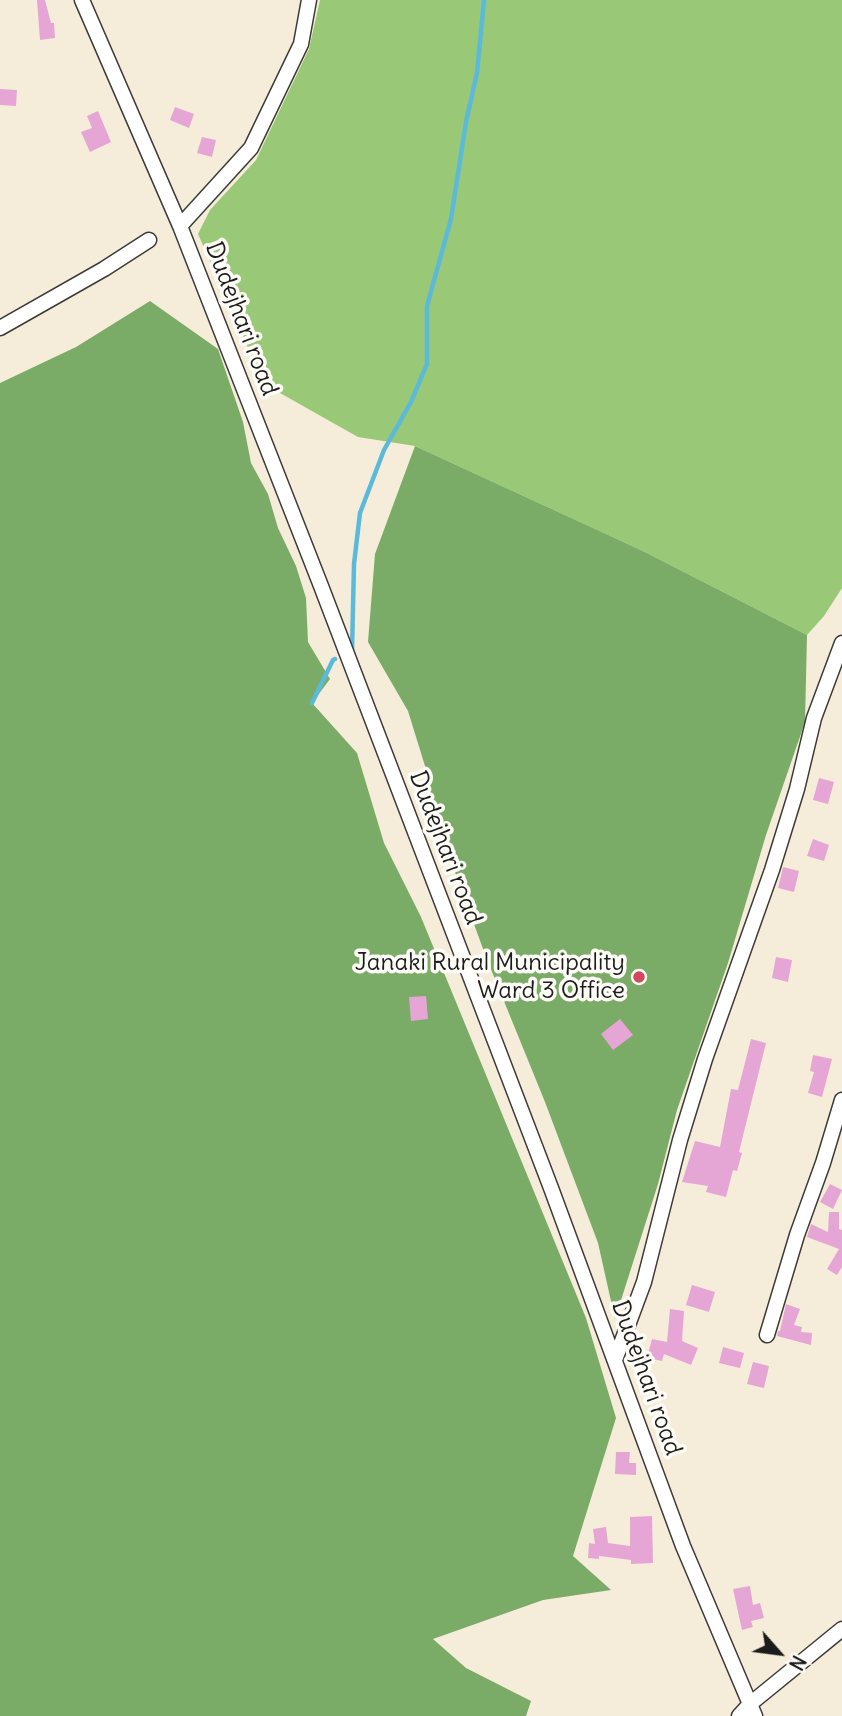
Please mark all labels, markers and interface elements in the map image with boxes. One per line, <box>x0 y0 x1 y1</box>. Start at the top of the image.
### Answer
street label: Dudejhari road <box>198 238 284 400</box>
street label: Dudejhari road <box>402 767 488 929</box>
place label: Janaki Rural Municipality Ward 3 Office <box>355 949 625 1005</box>
marker: Janaki Rural Municipality Ward 3 Office <box>631 969 647 985</box>
street label: Dudejhari road <box>605 1297 687 1459</box>
north arrow <box>744 1618 814 1688</box>
text: N <box>784 1651 811 1674</box>

